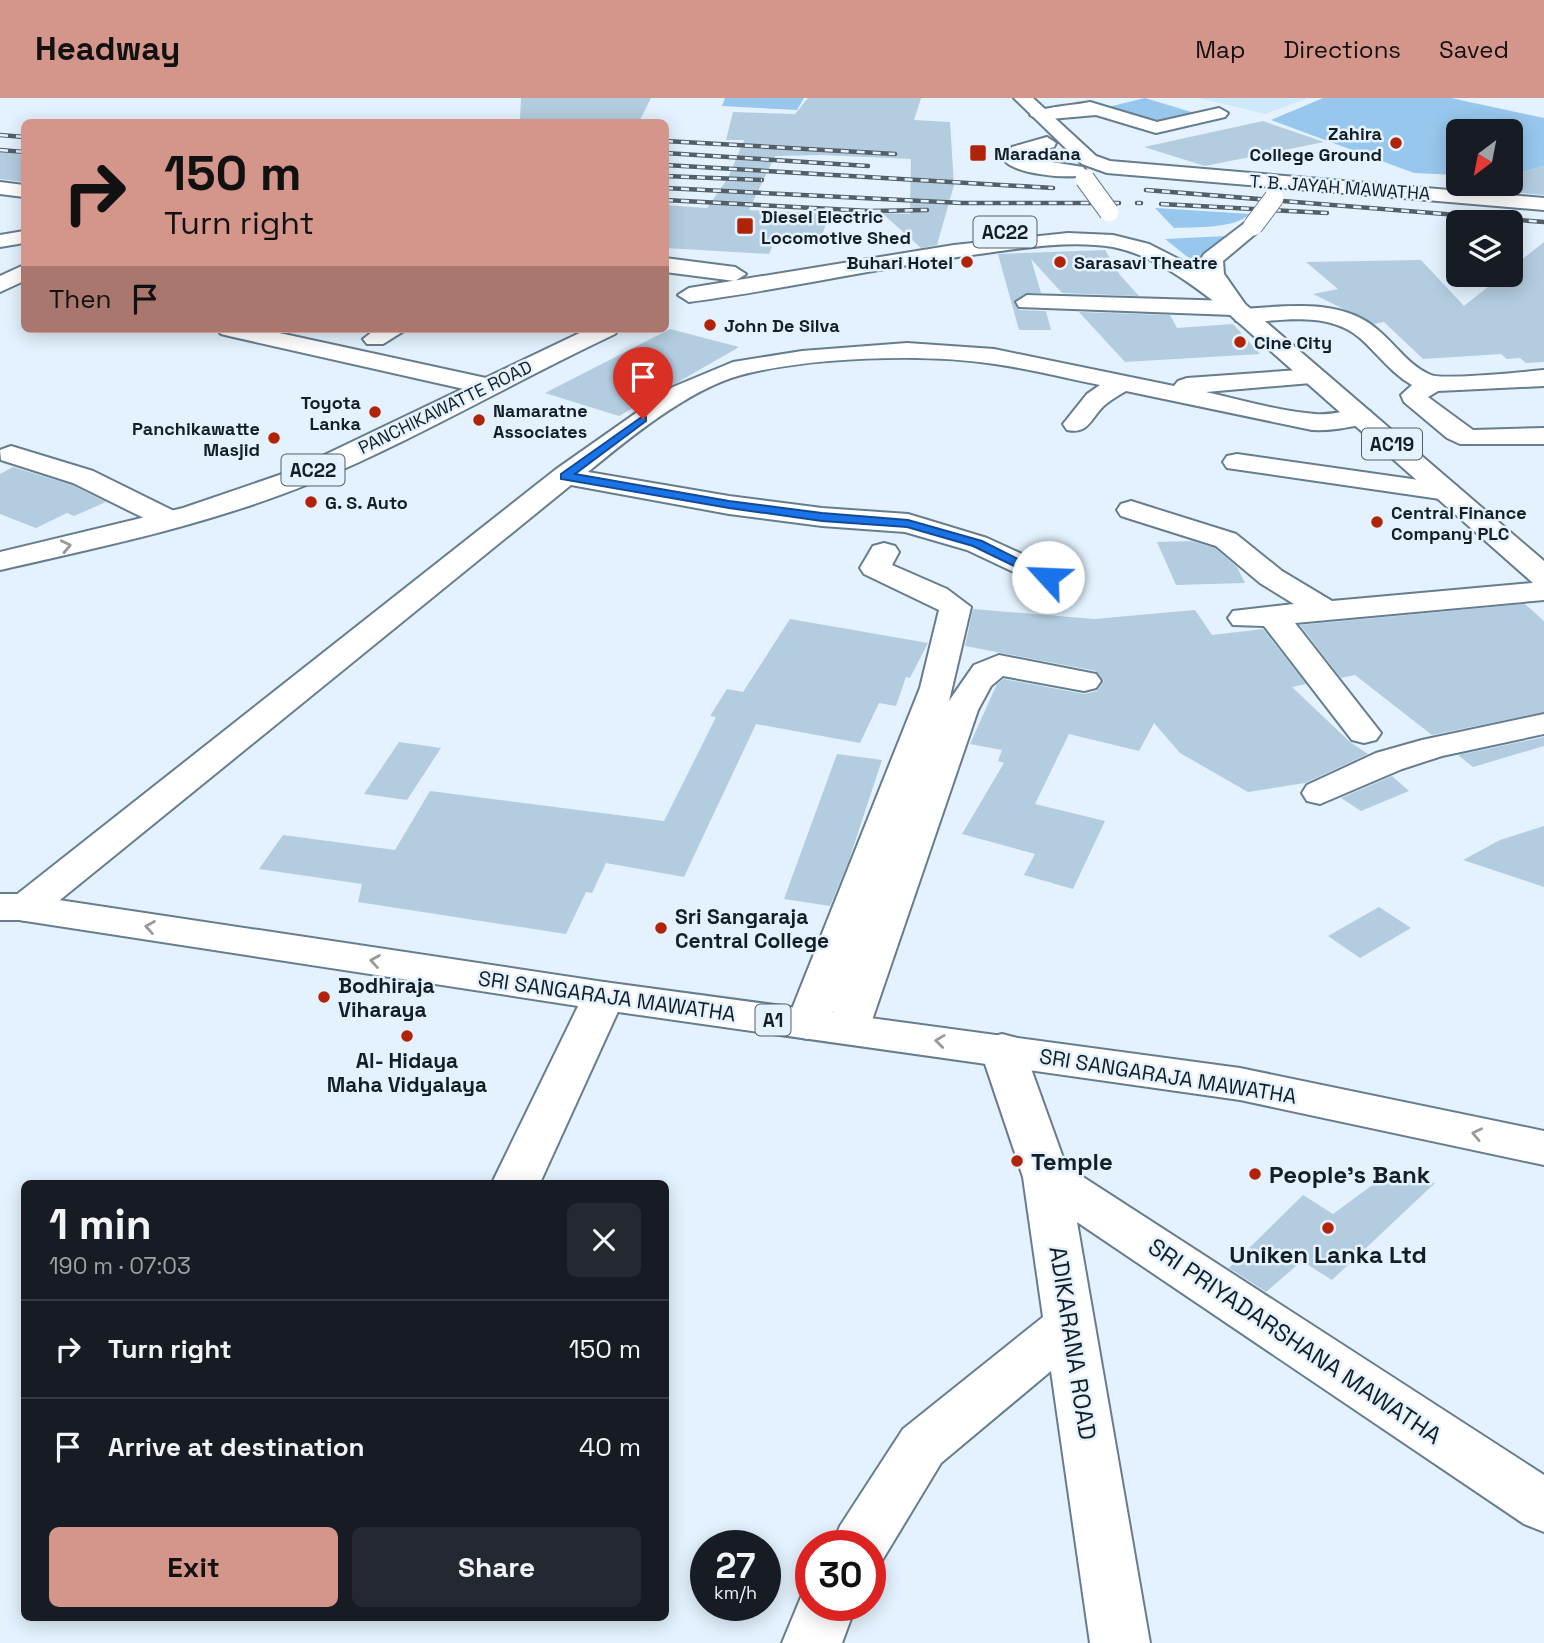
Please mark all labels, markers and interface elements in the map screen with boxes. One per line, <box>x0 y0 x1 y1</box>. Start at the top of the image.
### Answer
text: Headway <box>35 28 180 70</box>
text: Map <box>1195 34 1245 65</box>
text: Directions <box>1283 34 1401 65</box>
text: Saved <box>1439 34 1509 65</box>
north arrow <box>1446 119 1522 196</box>
map controls <box>1446 119 1523 287</box>
place label: Zahira College Ground <box>1250 122 1383 166</box>
marker: Zahira College Ground <box>1388 135 1404 151</box>
text: 150 m <box>164 142 302 204</box>
place label: Maradana <box>994 142 1081 165</box>
marker: Maradana <box>968 143 988 163</box>
icon: right <box>49 147 140 238</box>
street label: T. B. JAYAH MAWATHA <box>1249 169 1431 205</box>
text: Turn right <box>164 203 314 243</box>
place label: Diesel Electric Locomotive Shed <box>761 205 911 249</box>
button: layers <box>1446 210 1523 287</box>
marker: Diesel Electric Locomotive Shed <box>735 216 755 236</box>
road number: AC22 <box>974 216 1036 248</box>
place label: Buhari Hotel <box>846 251 953 274</box>
place label: Sarasavi Theatre <box>1074 251 1218 274</box>
marker: Buhari Hotel <box>959 254 975 270</box>
marker: Sarasavi Theatre <box>1052 254 1068 270</box>
icon: arrive <box>126 280 164 318</box>
text: Then <box>49 282 112 316</box>
place label: John De Silva <box>724 314 840 337</box>
marker: John De Silva <box>702 317 718 333</box>
place label: Cine City <box>1254 331 1332 354</box>
marker: Cine City <box>1232 334 1248 350</box>
pin <box>613 347 673 419</box>
street label: PANCHIKAWATTE ROAD <box>354 355 536 459</box>
icon: arrive <box>624 358 662 396</box>
place label: Toyota Lanka <box>301 391 362 435</box>
place label: Namaratne Associates <box>493 399 588 443</box>
marker: Toyota Lanka <box>367 404 383 420</box>
marker: Namaratne Associates <box>471 412 487 428</box>
place label: Panchikawatte Masjid <box>132 417 260 461</box>
road number: AC19 <box>1362 428 1422 460</box>
marker: Panchikawatte Masjid <box>266 430 282 446</box>
road number: AC22 <box>282 454 344 486</box>
place label: G. S. Auto <box>325 491 408 514</box>
marker: G. S. Auto <box>303 494 319 510</box>
place label: Central Finance Company PLC <box>1391 501 1527 545</box>
marker: Central Finance Company PLC <box>1369 514 1385 530</box>
one-way arrow <box>60 540 72 554</box>
position arrow <box>1011 540 1085 614</box>
place label: Sri Sangaraja Central College <box>675 903 829 954</box>
one-way arrow <box>144 920 156 935</box>
marker: Sri Sangaraja Central College <box>653 920 669 936</box>
one-way arrow <box>369 954 381 969</box>
street label: SRI SANGARAJA MAWATHA <box>476 965 738 1027</box>
place label: Bodhiraja Viharaya <box>338 972 435 1023</box>
marker: Bodhiraja Viharaya <box>316 989 332 1005</box>
road number: A1 <box>756 1004 790 1036</box>
marker: Al- Hidaya Maha Vidyalaya <box>399 1028 415 1044</box>
one-way arrow <box>934 1034 945 1049</box>
street label: SRI SANGARAJA MAWATHA <box>1037 1042 1299 1110</box>
place label: Al- Hidaya Maha Vidyalaya <box>327 1047 487 1098</box>
one-way arrow <box>1471 1128 1483 1143</box>
place label: Temple <box>1031 1146 1113 1177</box>
marker: Temple <box>1009 1153 1025 1169</box>
place label: People's Bank <box>1269 1159 1431 1190</box>
marker: People's Bank <box>1247 1166 1263 1182</box>
text: 1 min <box>49 1198 152 1251</box>
button: close <box>567 1203 641 1277</box>
marker: Uniken Lanka Ltd <box>1320 1220 1336 1236</box>
street label: SRI PRIYADARSHANA MAWATHA <box>1142 1231 1448 1451</box>
place label: Uniken Lanka Ltd <box>1229 1239 1427 1270</box>
street label: ADIKARANA ROAD <box>1042 1244 1104 1442</box>
text: 190 m · 07:03 <box>49 1251 191 1281</box>
icon: right <box>49 1330 87 1368</box>
text: Turn right <box>108 1332 232 1366</box>
text: 150 m <box>569 1332 641 1366</box>
icon: arrive <box>49 1428 87 1466</box>
text: Arrive at destination <box>108 1430 365 1464</box>
text: 40 m <box>579 1430 641 1464</box>
button: Exit <box>49 1527 338 1607</box>
button: Share <box>352 1527 641 1607</box>
speed limit sign: 30 <box>795 1530 886 1621</box>
text: 27 <box>716 1544 755 1588</box>
text: km/h <box>714 1581 757 1604</box>

